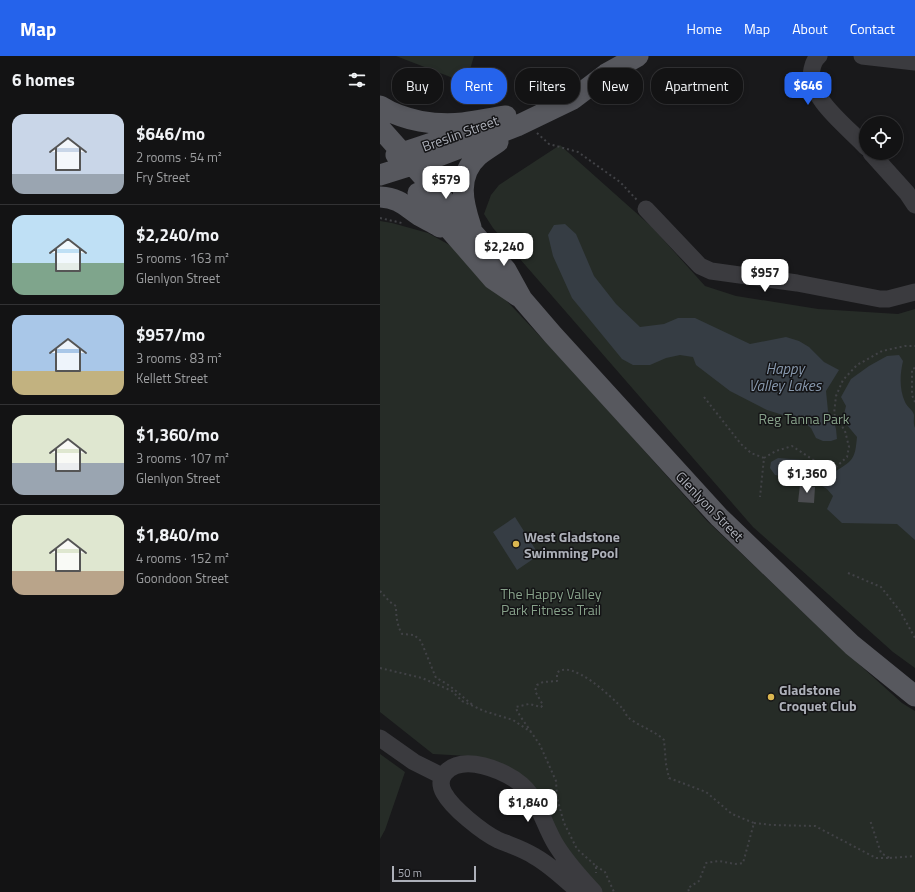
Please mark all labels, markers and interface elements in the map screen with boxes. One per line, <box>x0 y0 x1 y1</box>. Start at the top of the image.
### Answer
text: Map <box>20 14 56 43</box>
text: Home <box>687 18 722 39</box>
text: Map <box>744 18 770 39</box>
text: About <box>792 18 828 39</box>
text: Contact <box>850 18 895 39</box>
text: 6 homes <box>12 67 75 93</box>
chip: Buy <box>392 68 443 104</box>
chip: Rent <box>451 68 507 104</box>
chip: Filters <box>515 68 580 104</box>
chip: New <box>588 68 643 104</box>
chip: Apartment <box>651 68 743 104</box>
icon: filters <box>346 69 368 91</box>
pin: $646 <box>784 72 832 106</box>
text: $646 <box>793 75 823 95</box>
street label: Breslin Street <box>419 109 501 157</box>
map controls <box>859 116 903 160</box>
button: locate <box>859 116 903 160</box>
text: $646/mo <box>136 121 205 147</box>
icon: home <box>44 130 92 178</box>
text: 2 rooms · 54 m² <box>136 147 222 167</box>
pin: $579 <box>422 166 470 200</box>
text: Fry Street <box>136 167 190 187</box>
text: $579 <box>431 169 461 189</box>
text: $2,240/mo <box>136 222 219 248</box>
icon: home <box>44 231 92 279</box>
pin: $2,240 <box>471 233 537 267</box>
text: $2,240 <box>484 236 524 256</box>
text: 5 rooms · 163 m² <box>136 248 229 268</box>
pin: $957 <box>741 259 789 293</box>
text: $957 <box>750 262 780 282</box>
text: Glenlyon Street <box>136 268 220 288</box>
text: $957/mo <box>136 322 205 348</box>
icon: home <box>44 331 92 379</box>
text: 3 rooms · 83 m² <box>136 348 222 368</box>
water label: Happy Valley Lakes <box>749 357 823 397</box>
text: Kellett Street <box>136 368 208 388</box>
park label: Reg Tanna Park <box>759 408 850 429</box>
text: $1,360/mo <box>136 422 219 448</box>
icon: home <box>44 431 92 479</box>
text: 3 rooms · 107 m² <box>136 448 229 468</box>
pin: $1,360 <box>774 460 840 494</box>
text: $1,360 <box>787 463 827 483</box>
street label: Glenlyon Street <box>671 466 749 546</box>
text: Glenlyon Street <box>136 468 220 488</box>
text: $1,840/mo <box>136 522 219 548</box>
place label: West Gladstone Swimming Pool <box>524 526 620 563</box>
icon: home <box>44 531 92 579</box>
marker: West Gladstone Swimming Pool <box>511 539 521 549</box>
text: 4 rooms · 152 m² <box>136 548 229 568</box>
text: Goondoon Street <box>136 568 229 588</box>
park label: The Happy Valley Park Fitness Trail <box>501 583 602 620</box>
place label: Gladstone Croquet Club <box>779 679 857 716</box>
marker: Gladstone Croquet Club <box>766 692 776 702</box>
pin: $1,840 <box>495 789 561 823</box>
text: $1,840 <box>508 792 548 812</box>
scale bar <box>392 864 476 883</box>
text: 50 m <box>398 865 422 881</box>

